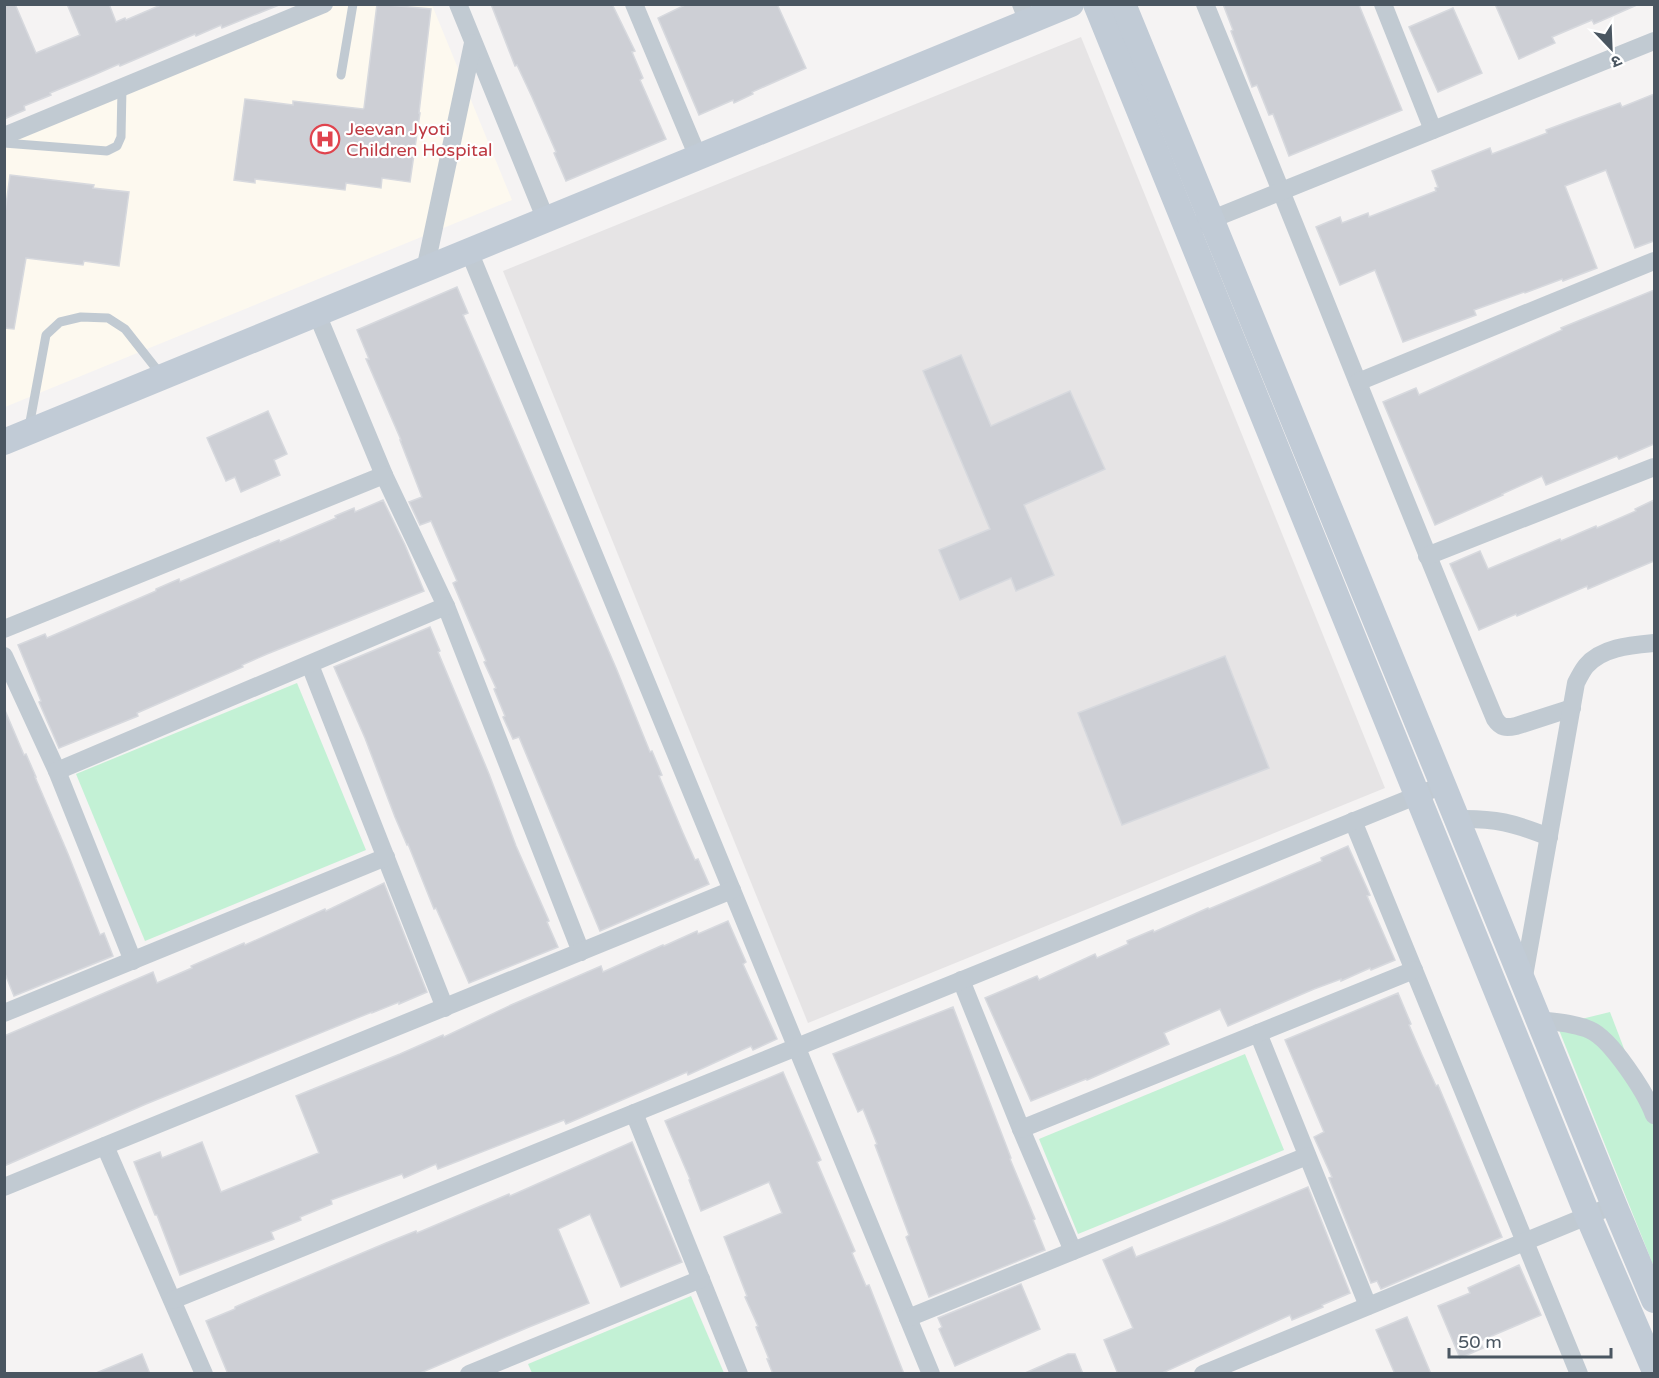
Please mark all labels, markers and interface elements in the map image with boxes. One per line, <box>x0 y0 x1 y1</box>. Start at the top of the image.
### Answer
north arrow <box>1581 18 1641 78</box>
text: उ <box>1608 50 1625 72</box>
place label: Jeevan Jyoti Children Hospital <box>346 118 492 161</box>
hospital icon: Jeevan Jyoti Children Hospital <box>309 123 341 155</box>
scale bar <box>1449 1321 1611 1359</box>
text: 50 m <box>1458 1331 1502 1353</box>

